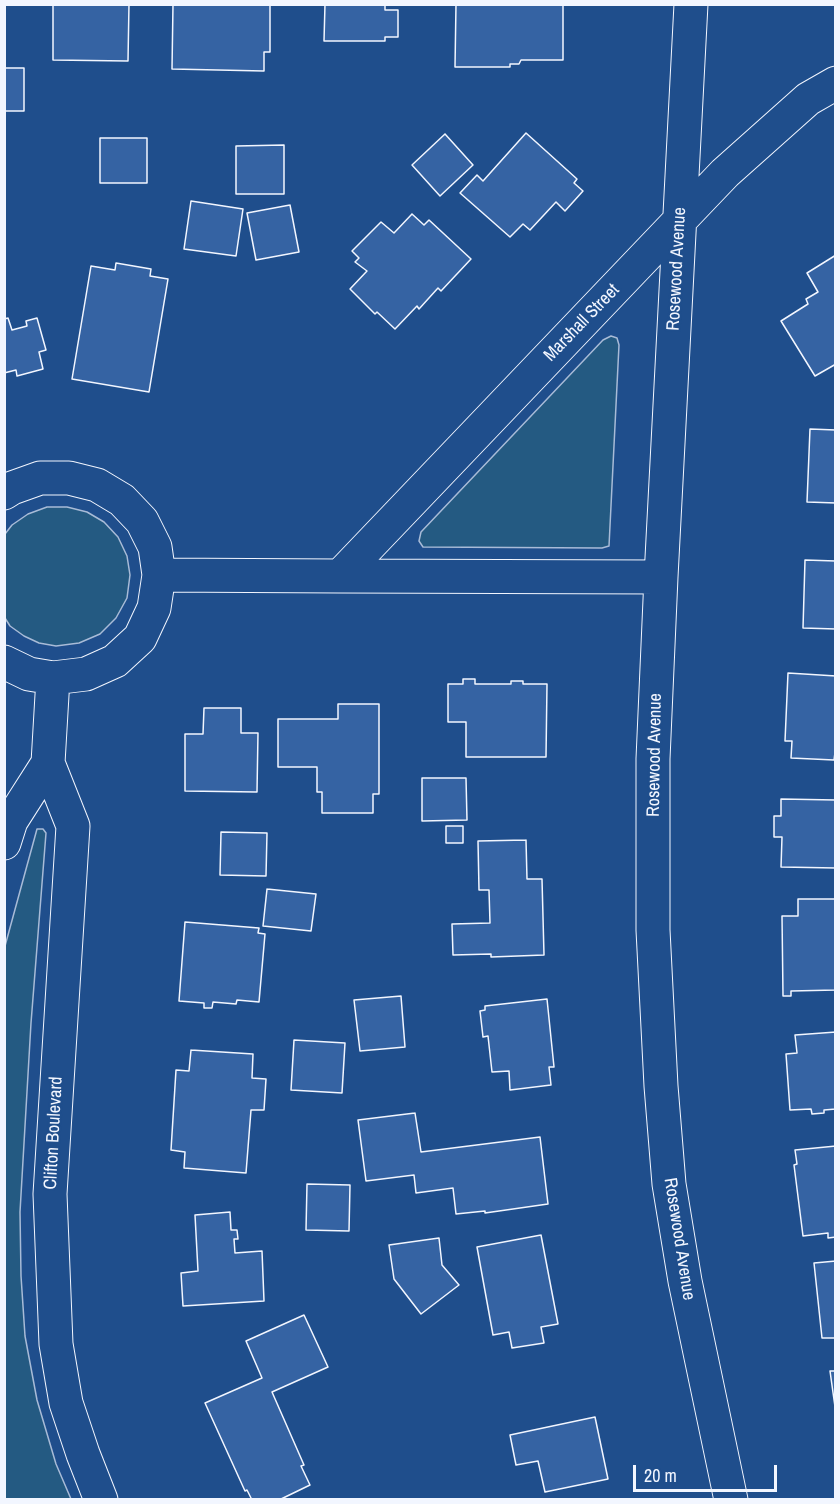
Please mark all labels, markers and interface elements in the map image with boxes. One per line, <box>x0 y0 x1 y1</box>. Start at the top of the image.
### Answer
street label: Rosewood Avenue <box>663 207 691 331</box>
street label: Marshall Street <box>540 280 624 366</box>
street label: Rosewood Avenue <box>643 693 667 817</box>
street label: Clifton Boulevard <box>40 1076 68 1190</box>
street label: Rosewood Avenue <box>659 1176 699 1302</box>
scale bar <box>636 1453 780 1491</box>
text: 20 m <box>644 1463 677 1488</box>

